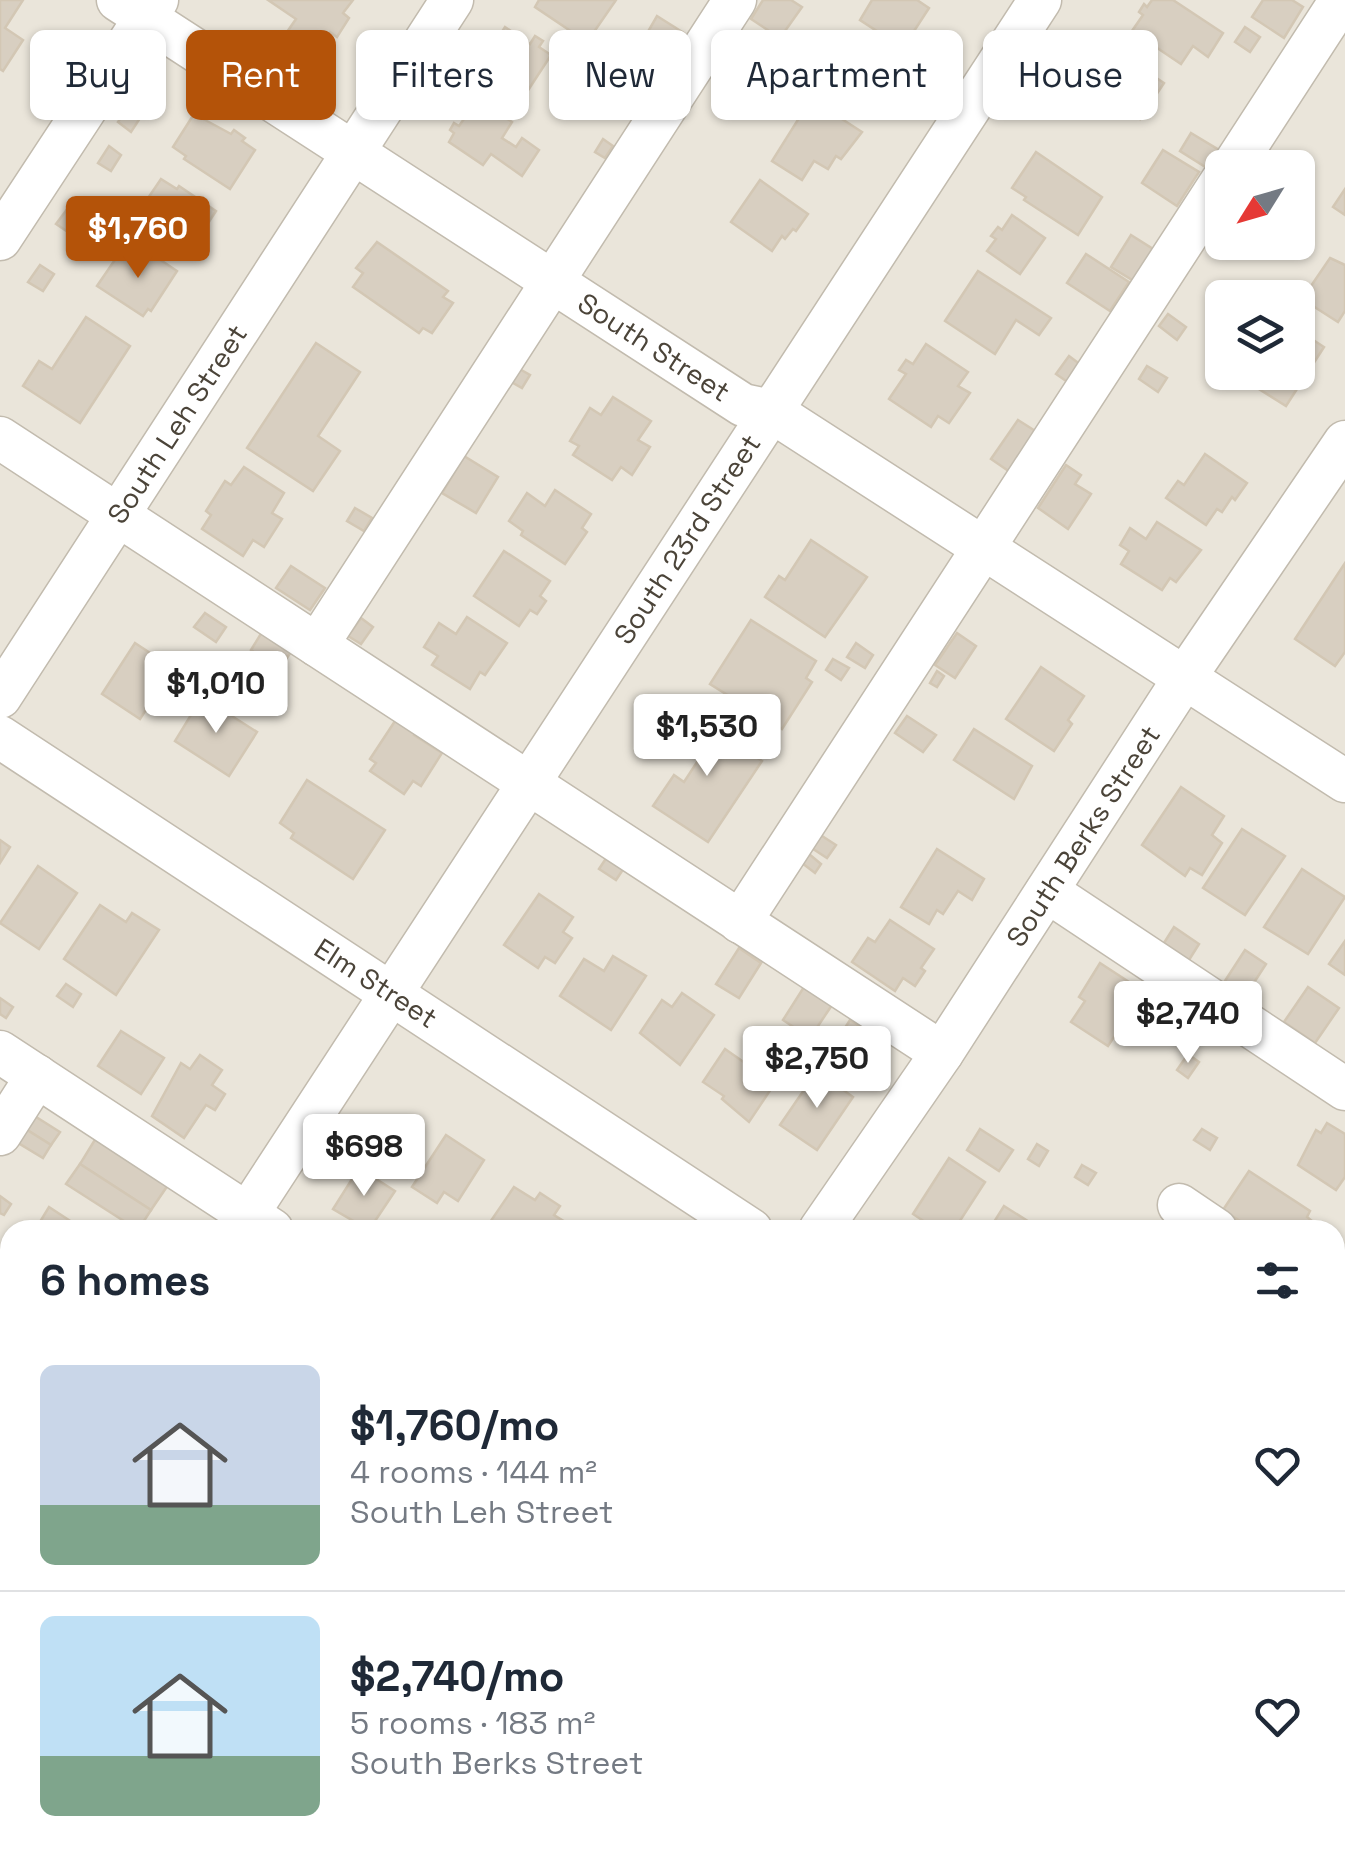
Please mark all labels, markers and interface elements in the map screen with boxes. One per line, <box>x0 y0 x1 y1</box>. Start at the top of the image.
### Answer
chip: Buy <box>30 30 166 120</box>
chip: Rent <box>186 30 336 120</box>
chip: Filters <box>356 30 529 120</box>
chip: New <box>549 30 691 120</box>
chip: Apartment <box>711 30 963 120</box>
chip: House <box>983 30 1158 120</box>
north arrow <box>1205 150 1315 260</box>
map controls <box>1205 150 1315 390</box>
pin: $1,760 <box>57 196 219 281</box>
text: $1,760 <box>88 208 188 248</box>
button: layers <box>1205 280 1315 390</box>
street label: South Street <box>571 284 737 410</box>
street label: South Leh Street <box>99 318 255 530</box>
street label: South 23rd Street <box>606 427 768 651</box>
pin: $1,010 <box>135 651 297 736</box>
text: $1,010 <box>167 663 265 703</box>
pin: $1,530 <box>626 694 788 779</box>
text: $1,530 <box>656 706 758 746</box>
street label: South Berks Street <box>998 719 1168 953</box>
street label: Elm Street <box>308 930 444 1036</box>
pin: $2,740 <box>1107 981 1269 1066</box>
text: $2,740 <box>1136 993 1240 1033</box>
pin: $2,750 <box>736 1026 898 1111</box>
text: $2,750 <box>765 1038 869 1078</box>
pin: $698 <box>305 1114 423 1199</box>
text: $698 <box>325 1126 403 1166</box>
icon: filters <box>1250 1253 1305 1308</box>
text: 6 homes <box>40 1254 210 1307</box>
text: $1,760/mo <box>350 1399 560 1452</box>
icon: home <box>120 1405 240 1525</box>
icon: heart <box>1250 1438 1305 1493</box>
text: 4 rooms · 144 m² <box>350 1452 597 1492</box>
text: South Leh Street <box>350 1492 613 1532</box>
text: $2,740/mo <box>350 1650 564 1703</box>
icon: home <box>120 1656 240 1776</box>
icon: heart <box>1250 1689 1305 1744</box>
text: 5 rooms · 183 m² <box>350 1703 595 1743</box>
text: South Berks Street <box>350 1743 643 1783</box>

